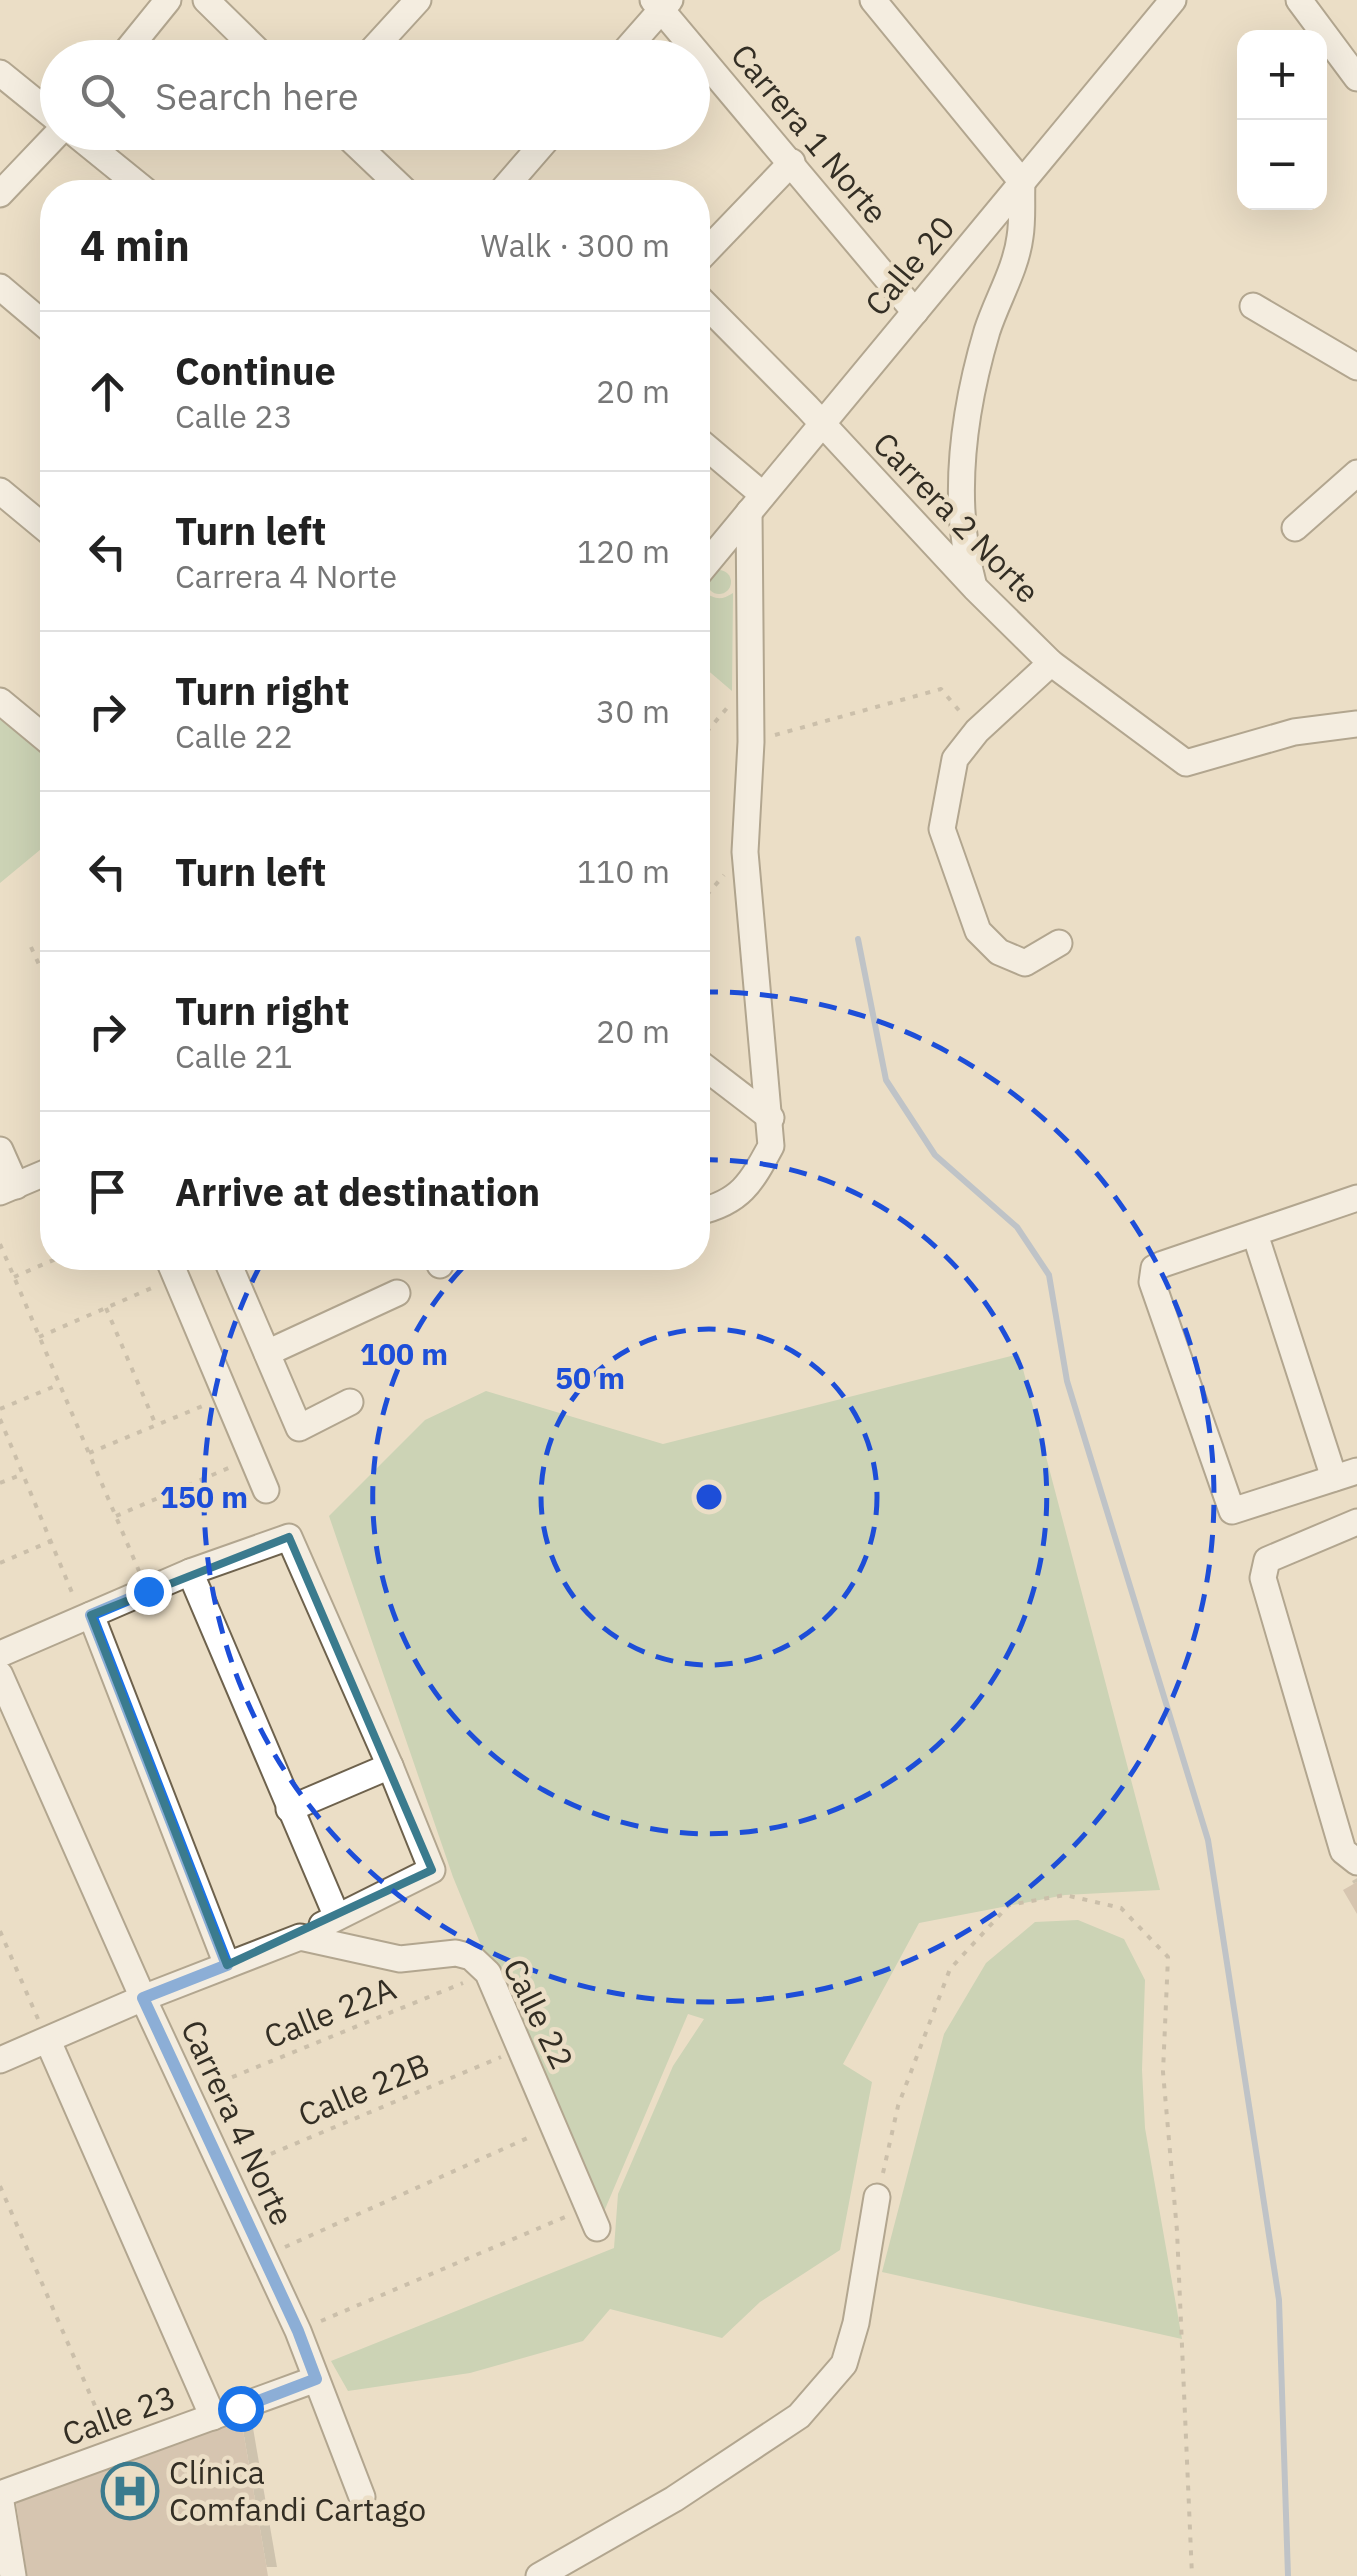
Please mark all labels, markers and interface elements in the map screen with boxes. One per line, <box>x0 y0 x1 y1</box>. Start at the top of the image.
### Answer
map controls <box>1237 30 1327 210</box>
button: + <box>1237 30 1327 120</box>
street label: Carrera 1 Norte <box>722 35 897 232</box>
search box <box>40 40 710 150</box>
icon: search <box>75 68 130 123</box>
text: Search here <box>155 71 359 120</box>
button: − <box>1237 120 1327 210</box>
street label: Calle 20 <box>855 207 963 324</box>
text: 4 min <box>80 218 190 273</box>
text: Walk · 300 m <box>481 224 670 266</box>
text: Continue <box>175 346 336 395</box>
icon: ahead <box>80 364 135 419</box>
text: 20 m <box>596 370 670 412</box>
text: Calle 23 <box>175 395 293 437</box>
street label: Carrera 2 Norte <box>865 423 1049 612</box>
text: Turn left <box>175 506 326 555</box>
icon: left <box>80 524 135 579</box>
text: 120 m <box>577 530 670 572</box>
text: Carrera 4 Norte <box>175 555 397 597</box>
text: Turn right <box>175 666 350 715</box>
icon: right <box>80 684 135 739</box>
text: 30 m <box>596 690 670 732</box>
text: Calle 22 <box>175 715 293 757</box>
icon: left <box>80 844 135 899</box>
text: Turn left <box>175 847 326 896</box>
text: 110 m <box>577 850 670 892</box>
text: Turn right <box>175 986 350 1035</box>
icon: right <box>80 1004 135 1059</box>
text: 20 m <box>596 1010 670 1052</box>
text: Calle 21 <box>175 1035 293 1077</box>
icon: arrive <box>80 1164 135 1219</box>
text: Arrive at destination <box>175 1167 540 1216</box>
text: 100 m <box>360 1334 448 1373</box>
text: 50 m <box>555 1358 625 1397</box>
text: 150 m <box>160 1477 248 1516</box>
centre of rings <box>691 1479 727 1515</box>
route end <box>126 1569 172 1615</box>
street label: Calle 22 <box>494 1951 584 2076</box>
street label: Calle 22A <box>258 1967 402 2057</box>
street label: Carrera 4 Norte <box>172 2013 304 2232</box>
street label: Calle 22B <box>292 2043 436 2135</box>
street label: Calle 23 <box>56 2375 181 2455</box>
route start <box>218 2386 264 2432</box>
place label: Clínica Comfandi Cartago <box>169 2451 426 2530</box>
hospital icon: Clínica Comfandi Cartago <box>100 2461 160 2521</box>

